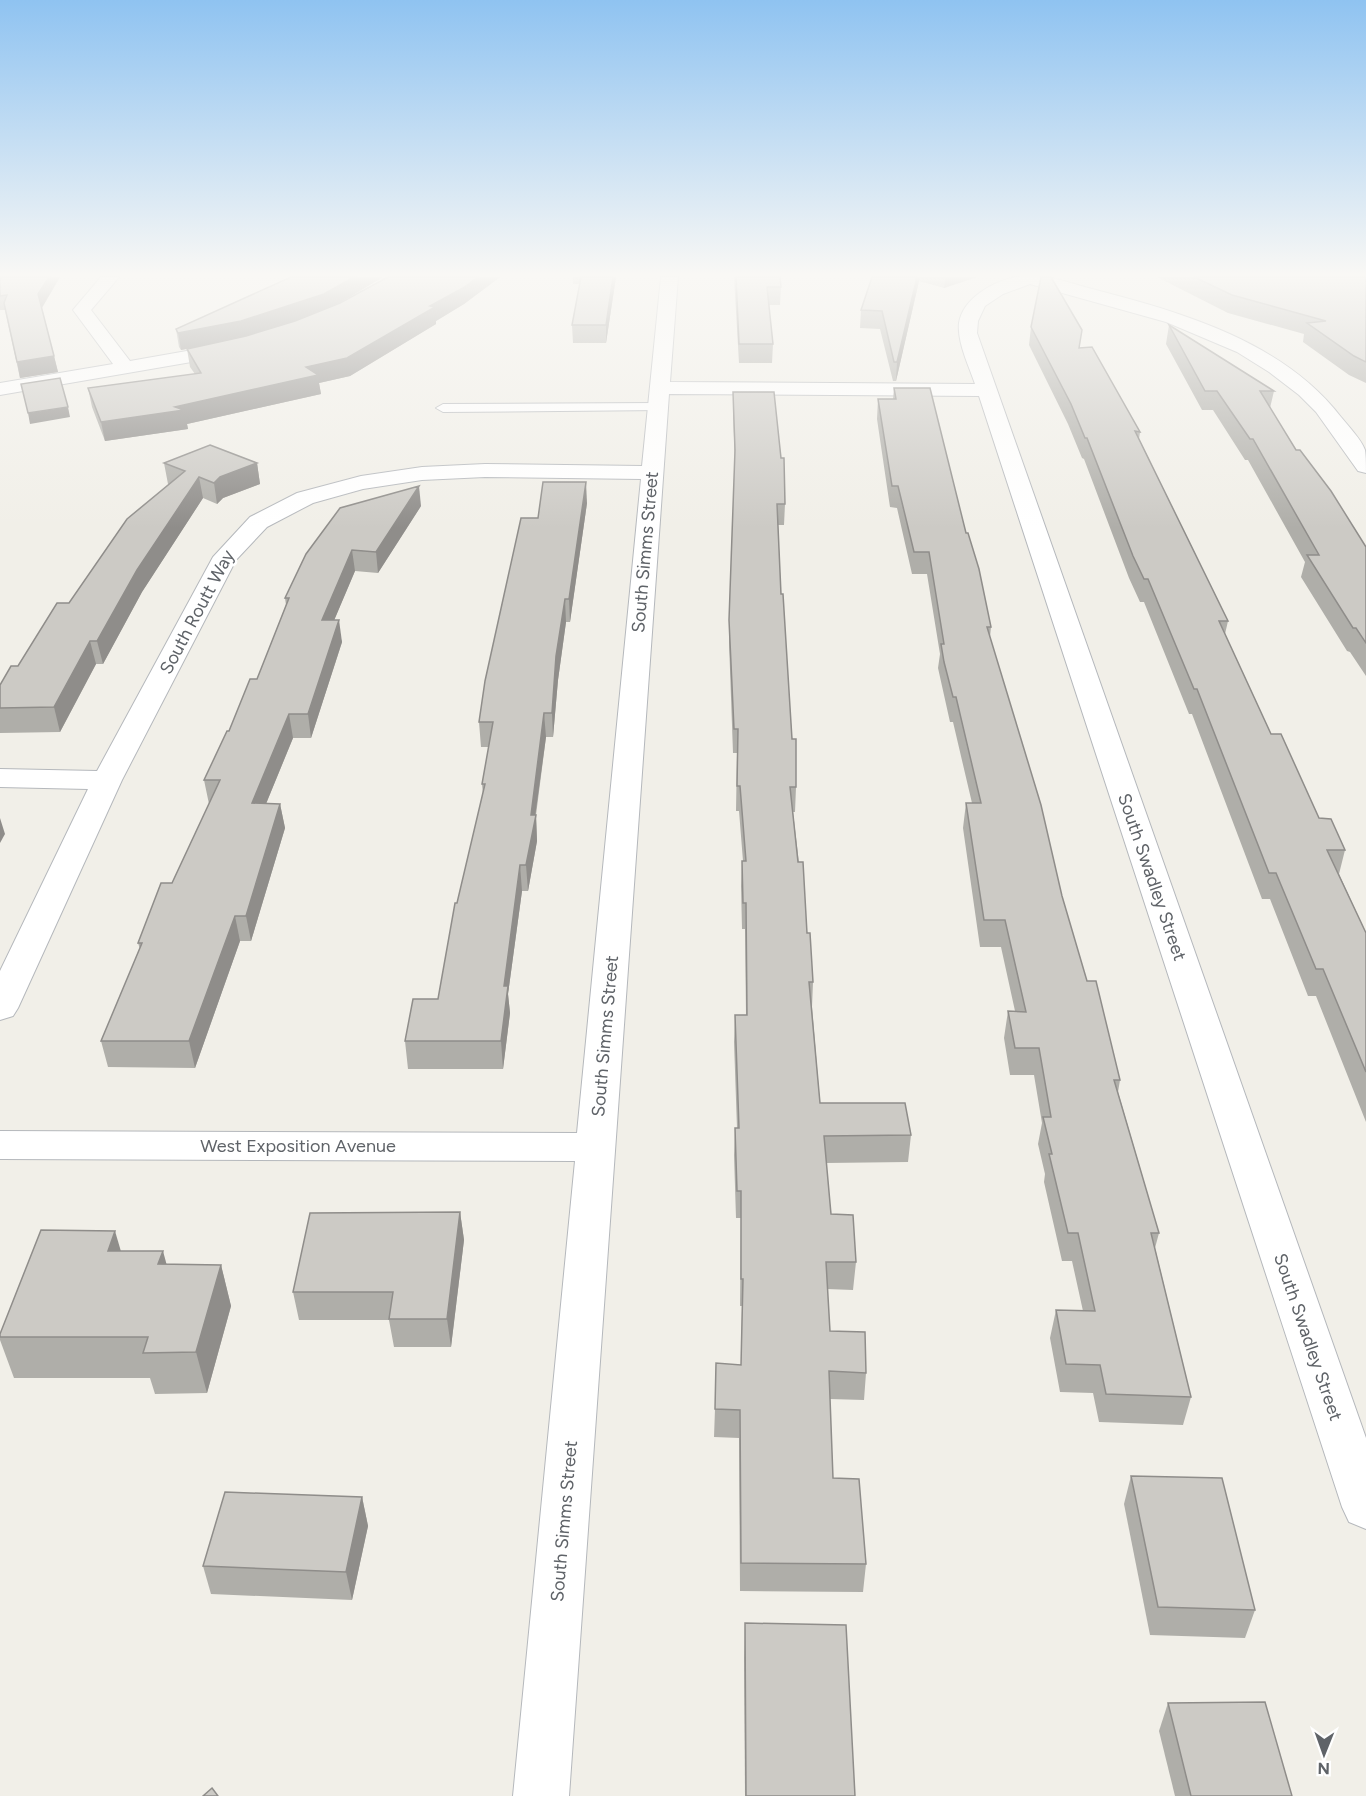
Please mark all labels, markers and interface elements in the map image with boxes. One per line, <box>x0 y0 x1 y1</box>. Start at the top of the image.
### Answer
street label: South Simms Street <box>627 470 663 634</box>
street label: South Routt Way <box>155 546 239 678</box>
street label: South Swadley Street <box>1113 791 1191 964</box>
street label: South Simms Street <box>587 954 623 1118</box>
street label: West Exposition Avenue <box>200 1135 396 1157</box>
street label: South Swadley Street <box>1269 1251 1347 1424</box>
street label: South Simms Street <box>546 1439 582 1603</box>
north arrow <box>1294 1724 1354 1784</box>
text: N <box>1317 1759 1330 1778</box>

